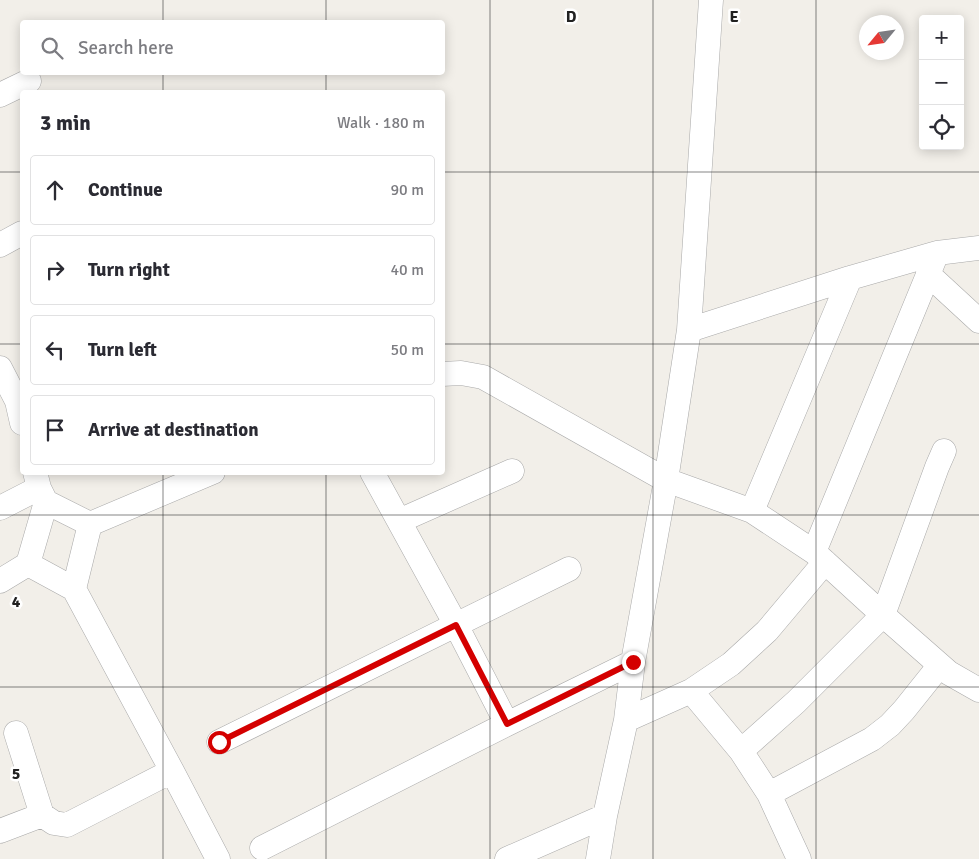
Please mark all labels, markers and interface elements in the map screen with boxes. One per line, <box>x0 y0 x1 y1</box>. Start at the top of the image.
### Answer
text: D <box>566 7 577 27</box>
text: E <box>729 7 739 27</box>
north arrow <box>859 15 904 60</box>
map controls <box>919 15 964 150</box>
button: + <box>919 15 964 60</box>
search box <box>20 20 445 75</box>
icon: search <box>38 34 66 62</box>
text: Search here <box>78 36 174 60</box>
button: − <box>919 60 964 105</box>
button: locate <box>919 105 964 150</box>
text: 3 min <box>40 110 91 136</box>
text: Walk · 180 m <box>337 113 425 133</box>
icon: ahead <box>41 176 69 204</box>
text: Continue <box>88 178 163 202</box>
text: 90 m <box>390 180 424 200</box>
icon: right <box>41 256 69 284</box>
text: Turn right <box>88 258 170 282</box>
text: 40 m <box>390 260 424 280</box>
icon: left <box>41 336 69 364</box>
text: Turn left <box>88 338 157 362</box>
text: 50 m <box>390 340 424 360</box>
icon: arrive <box>41 416 69 444</box>
text: Arrive at destination <box>88 418 259 442</box>
text: 4 <box>12 592 21 612</box>
route end <box>622 651 645 674</box>
route start <box>208 731 231 754</box>
text: 5 <box>12 764 20 784</box>

